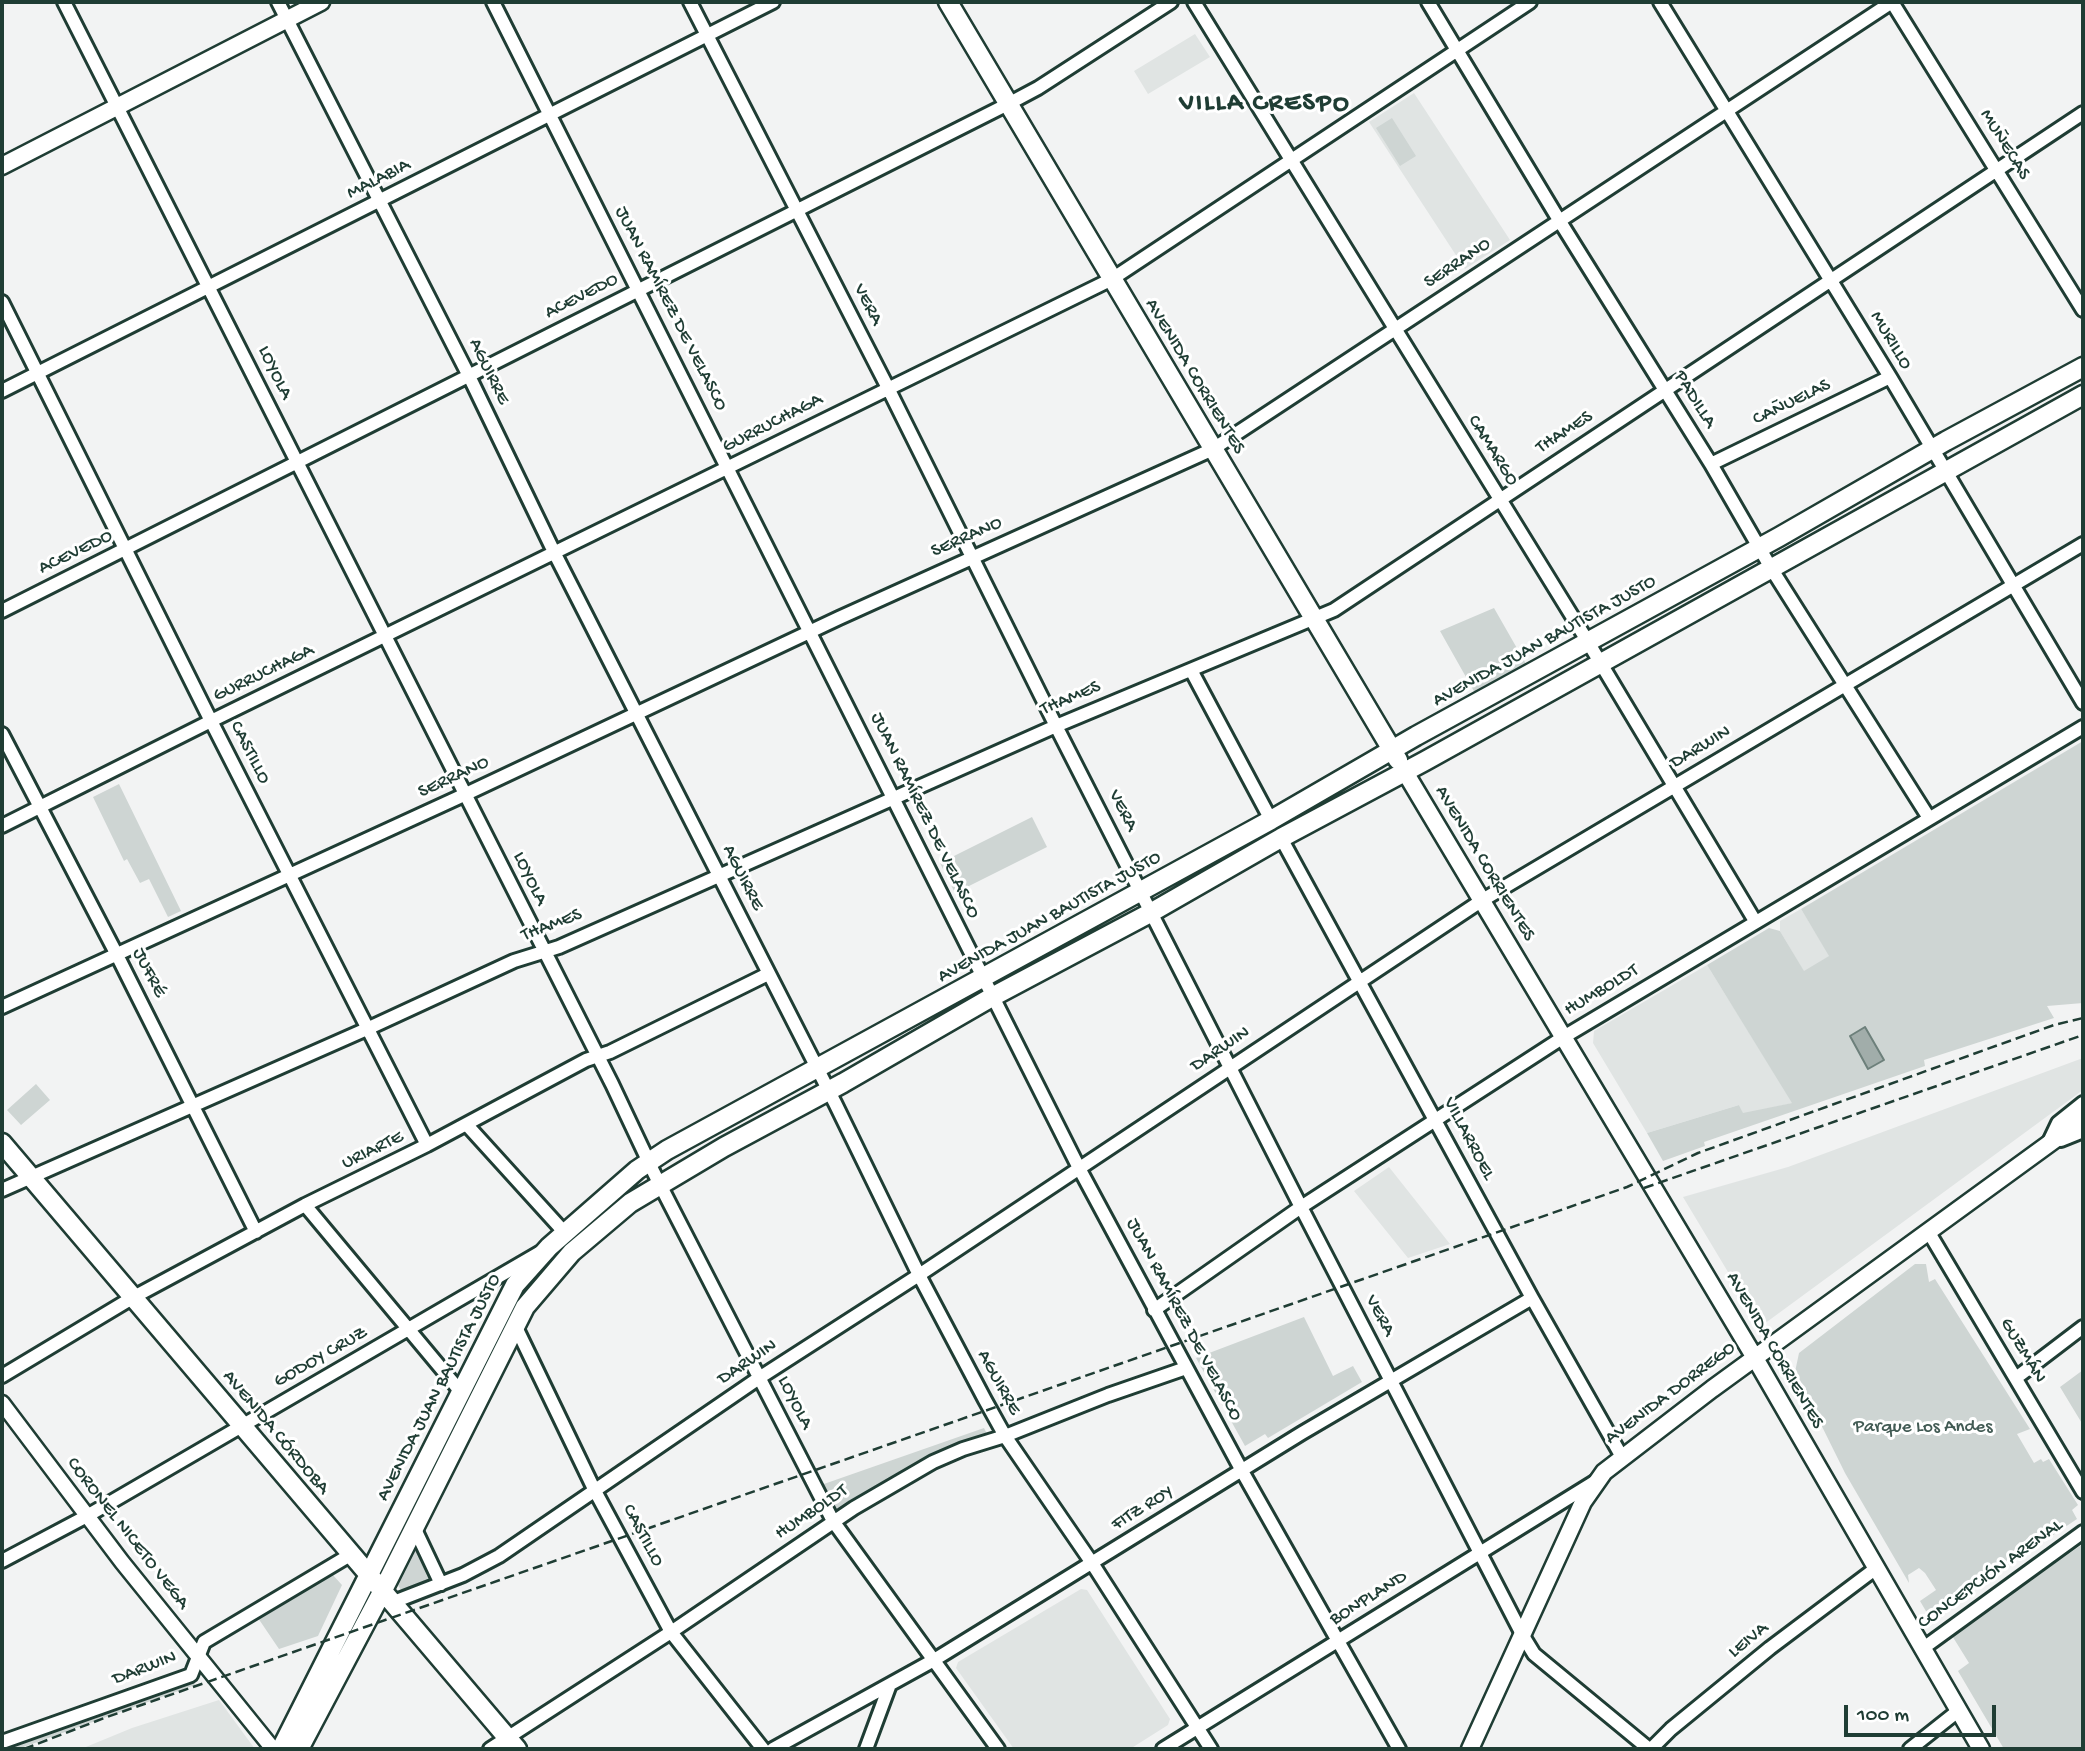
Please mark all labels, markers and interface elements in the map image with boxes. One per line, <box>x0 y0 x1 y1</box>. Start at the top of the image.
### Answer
district label: VILLA CRESPO <box>1181 89 1349 121</box>
street label: MUÑECAS <box>1973 106 2035 184</box>
street label: MALABIA <box>344 154 414 206</box>
street label: JUAN RAMÍREZ DE VELASCO <box>608 203 732 415</box>
street label: SERRANO <box>1420 233 1496 295</box>
street label: ACEVEDO <box>541 269 623 325</box>
street label: VERA <box>847 280 887 330</box>
street label: AVENIDA CORRIENTES <box>1139 295 1249 459</box>
street label: MURILLO <box>1864 308 1916 374</box>
street label: AGUIRRE <box>462 335 514 409</box>
street label: LOYOLA <box>251 342 297 404</box>
street label: PADILLA <box>1667 367 1721 433</box>
street label: CAÑUELAS <box>1749 374 1835 432</box>
street label: GURRUCHAGA <box>719 389 827 459</box>
street label: THAMES <box>1532 406 1598 460</box>
street label: CAMARGO <box>1461 411 1523 491</box>
street label: SERRANO <box>928 512 1006 564</box>
street label: ACEVEDO <box>35 525 117 581</box>
street label: AVENIDA JUAN BAUTISTA JUSTO <box>1429 571 1661 713</box>
street label: GURRUCHAGA <box>210 640 318 708</box>
street label: THAMES <box>1037 676 1105 722</box>
street label: JUAN RAMÍREZ DE VELASCO <box>864 709 984 923</box>
street label: CASTILLO <box>224 718 274 788</box>
street label: DARWIN <box>1667 721 1735 775</box>
street label: SERRANO <box>415 752 493 804</box>
street label: AVENIDA CORRIENTES <box>1429 782 1539 946</box>
street label: VERA <box>1102 786 1142 836</box>
street label: AGUIRRE <box>716 841 768 915</box>
street label: AVENIDA JUAN BAUTISTA JUSTO <box>934 847 1166 989</box>
street label: LOYOLA <box>506 848 552 910</box>
street label: THAMES <box>518 904 586 948</box>
street label: JUFRÉ <box>126 944 170 1002</box>
street label: HUMBOLDT <box>1561 960 1643 1022</box>
street label: DARWIN <box>1187 1022 1255 1078</box>
street label: VILLARROEL <box>1437 1094 1499 1184</box>
street label: URIARTE <box>338 1126 408 1176</box>
street label: JUAN RAMÍREZ DE VELASCO <box>1120 1215 1246 1425</box>
street label: AVENIDA CORRIENTES <box>1720 1269 1828 1433</box>
street label: AVENIDA JUAN BAUTISTA JUSTO <box>373 1271 507 1505</box>
street label: VERA <box>1359 1291 1399 1341</box>
street label: GUZMÁN <box>1994 1314 2050 1388</box>
street label: GODOY CRUZ <box>270 1322 372 1394</box>
street label: DARWIN <box>714 1335 782 1391</box>
street label: AVENIDA DORREGO <box>1601 1337 1741 1451</box>
street label: AGUIRRE <box>971 1347 1025 1419</box>
street label: AVENIDA CÓRDOBA <box>216 1366 334 1500</box>
street label: LOYOLA <box>771 1373 817 1433</box>
park label: Parque Los Andes <box>1854 1417 1992 1439</box>
street label: CORONEL NICETO VEGA <box>61 1453 193 1615</box>
street label: HUMBOLDT <box>771 1480 853 1546</box>
street label: FITZ ROY <box>1108 1481 1178 1537</box>
street label: CASTILLO <box>616 1501 668 1571</box>
street label: CONCEPCIÓN ARENAL <box>1914 1515 2068 1635</box>
street label: BONPLAND <box>1326 1566 1412 1632</box>
street label: LEIVA <box>1724 1618 1774 1664</box>
street label: DARWIN <box>110 1646 180 1692</box>
scale bar <box>1847 1692 1999 1736</box>
text: 100 m <box>1857 1704 1909 1729</box>

